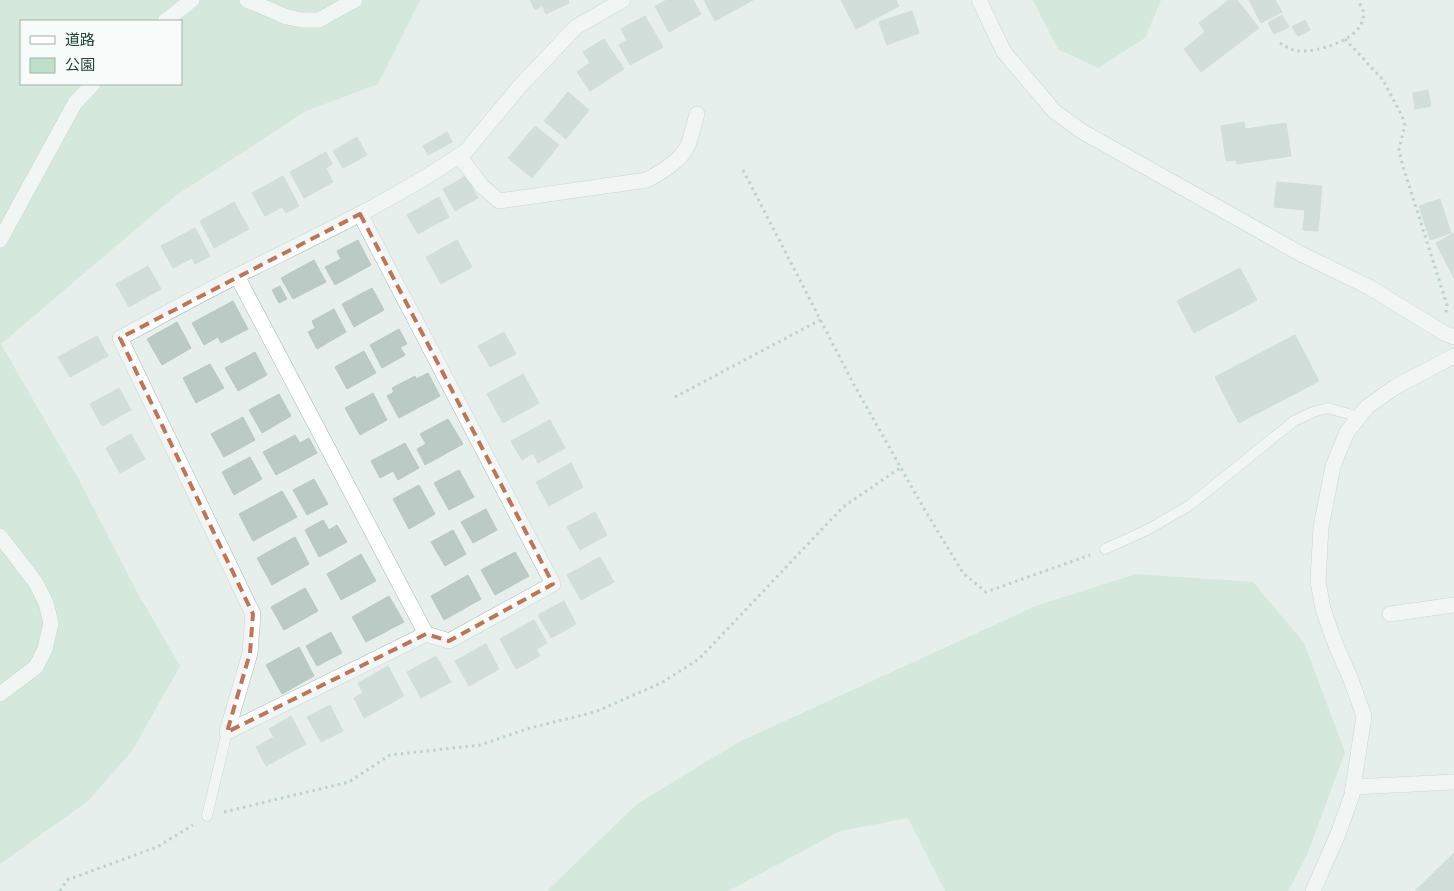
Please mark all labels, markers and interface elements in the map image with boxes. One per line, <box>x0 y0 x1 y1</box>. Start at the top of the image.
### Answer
legend <box>20 20 182 85</box>
text: 道路 <box>65 31 95 48</box>
text: 公園 <box>65 56 95 73</box>

